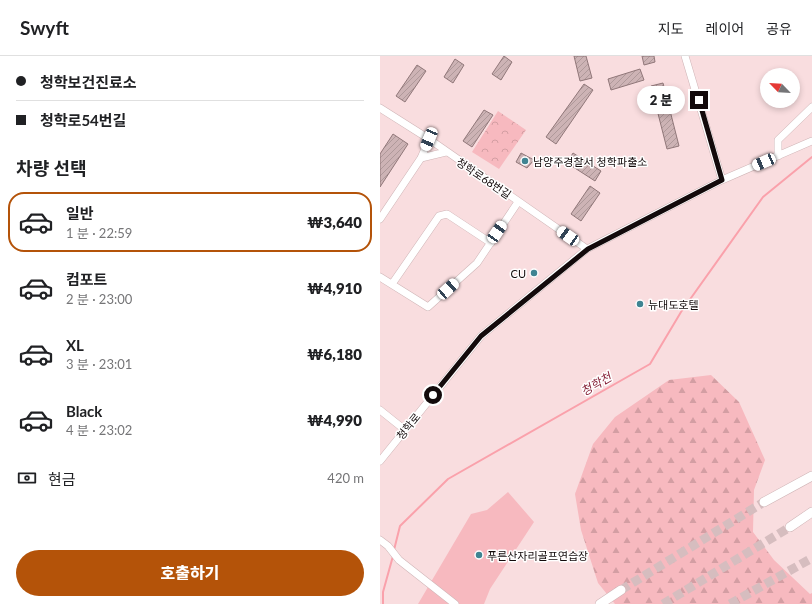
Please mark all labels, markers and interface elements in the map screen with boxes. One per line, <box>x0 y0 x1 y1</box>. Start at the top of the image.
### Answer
text: Swyft <box>20 16 69 39</box>
text: 지도 <box>658 20 684 37</box>
text: 레이어 <box>706 20 744 37</box>
text: 공유 <box>766 20 792 37</box>
north arrow <box>760 68 800 108</box>
map controls <box>760 68 800 108</box>
text: 청학보건진료소 <box>40 73 137 91</box>
callout: 2 분 <box>637 86 685 114</box>
route end <box>690 91 708 109</box>
text: 2 분 <box>650 92 672 108</box>
text: 청학로54번길 <box>40 111 126 129</box>
car <box>419 126 439 152</box>
car <box>751 152 777 172</box>
street label: 청학로68번길 <box>454 155 514 201</box>
place label: 남양주경찰서 청학파출소 <box>533 155 647 168</box>
marker: 남양주경찰서 청학파출소 <box>520 156 530 166</box>
text: 차량 선택 <box>16 157 87 179</box>
icon: car <box>18 204 54 240</box>
text: 일반 <box>66 204 94 222</box>
text: ₩3,640 <box>307 213 362 231</box>
car <box>485 219 509 245</box>
car <box>555 224 581 248</box>
text: 1 분 · 22:59 <box>66 225 132 241</box>
place label: CU <box>511 267 526 280</box>
marker: CU <box>529 268 539 278</box>
icon: car <box>18 270 54 306</box>
text: 컴포트 <box>66 270 107 288</box>
car <box>435 277 461 301</box>
text: ₩4,910 <box>307 279 362 297</box>
text: 2 분 · 23:00 <box>66 291 132 307</box>
place label: 뉴대도호텔 <box>648 298 699 311</box>
marker: 뉴대도호텔 <box>635 299 645 309</box>
icon: car <box>18 336 54 372</box>
text: XL <box>66 336 84 354</box>
text: ₩6,180 <box>307 345 362 363</box>
text: 3 분 · 23:01 <box>66 356 132 372</box>
water label: 청학천 <box>578 368 616 399</box>
route start <box>424 386 442 404</box>
icon: car <box>18 402 54 438</box>
text: Black <box>66 402 102 420</box>
street label: 청학로 <box>393 410 423 442</box>
text: ₩4,990 <box>307 411 362 429</box>
text: 4 분 · 23:02 <box>66 422 132 438</box>
icon: cash <box>16 467 38 489</box>
text: 현금 <box>48 470 76 488</box>
text: 420 m <box>327 470 364 486</box>
place label: 푸른산자리골프연습장 <box>487 549 588 562</box>
button: 호출하기 <box>16 550 364 596</box>
marker: 푸른산자리골프연습장 <box>474 550 484 560</box>

